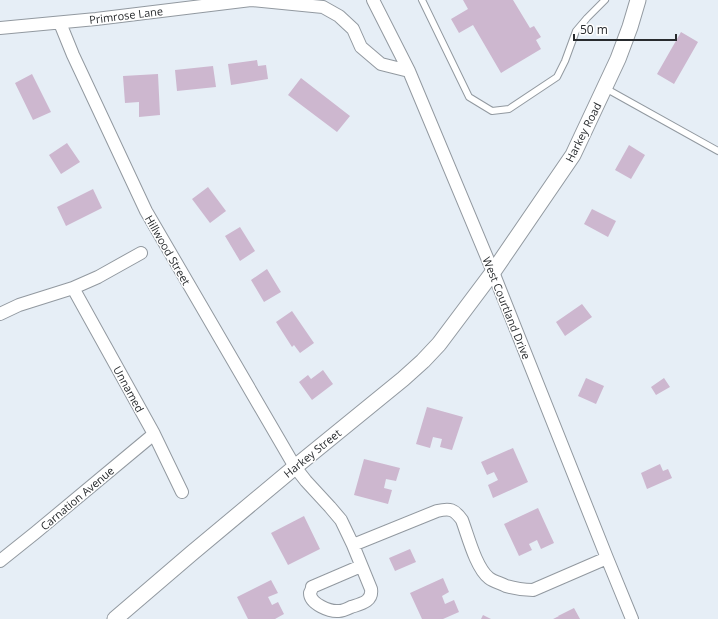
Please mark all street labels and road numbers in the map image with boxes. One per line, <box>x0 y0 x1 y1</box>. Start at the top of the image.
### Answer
street label: Primrose Lane <box>88 3 164 27</box>
street label: Harkey Road <box>561 100 605 164</box>
street label: Hillwood Street <box>142 212 194 288</box>
street label: West Courtland Drive <box>480 255 534 361</box>
street label: Unnamed <box>110 363 148 415</box>
street label: Harkey Street <box>280 425 344 481</box>
street label: Carnation Avenue <box>37 463 117 533</box>

